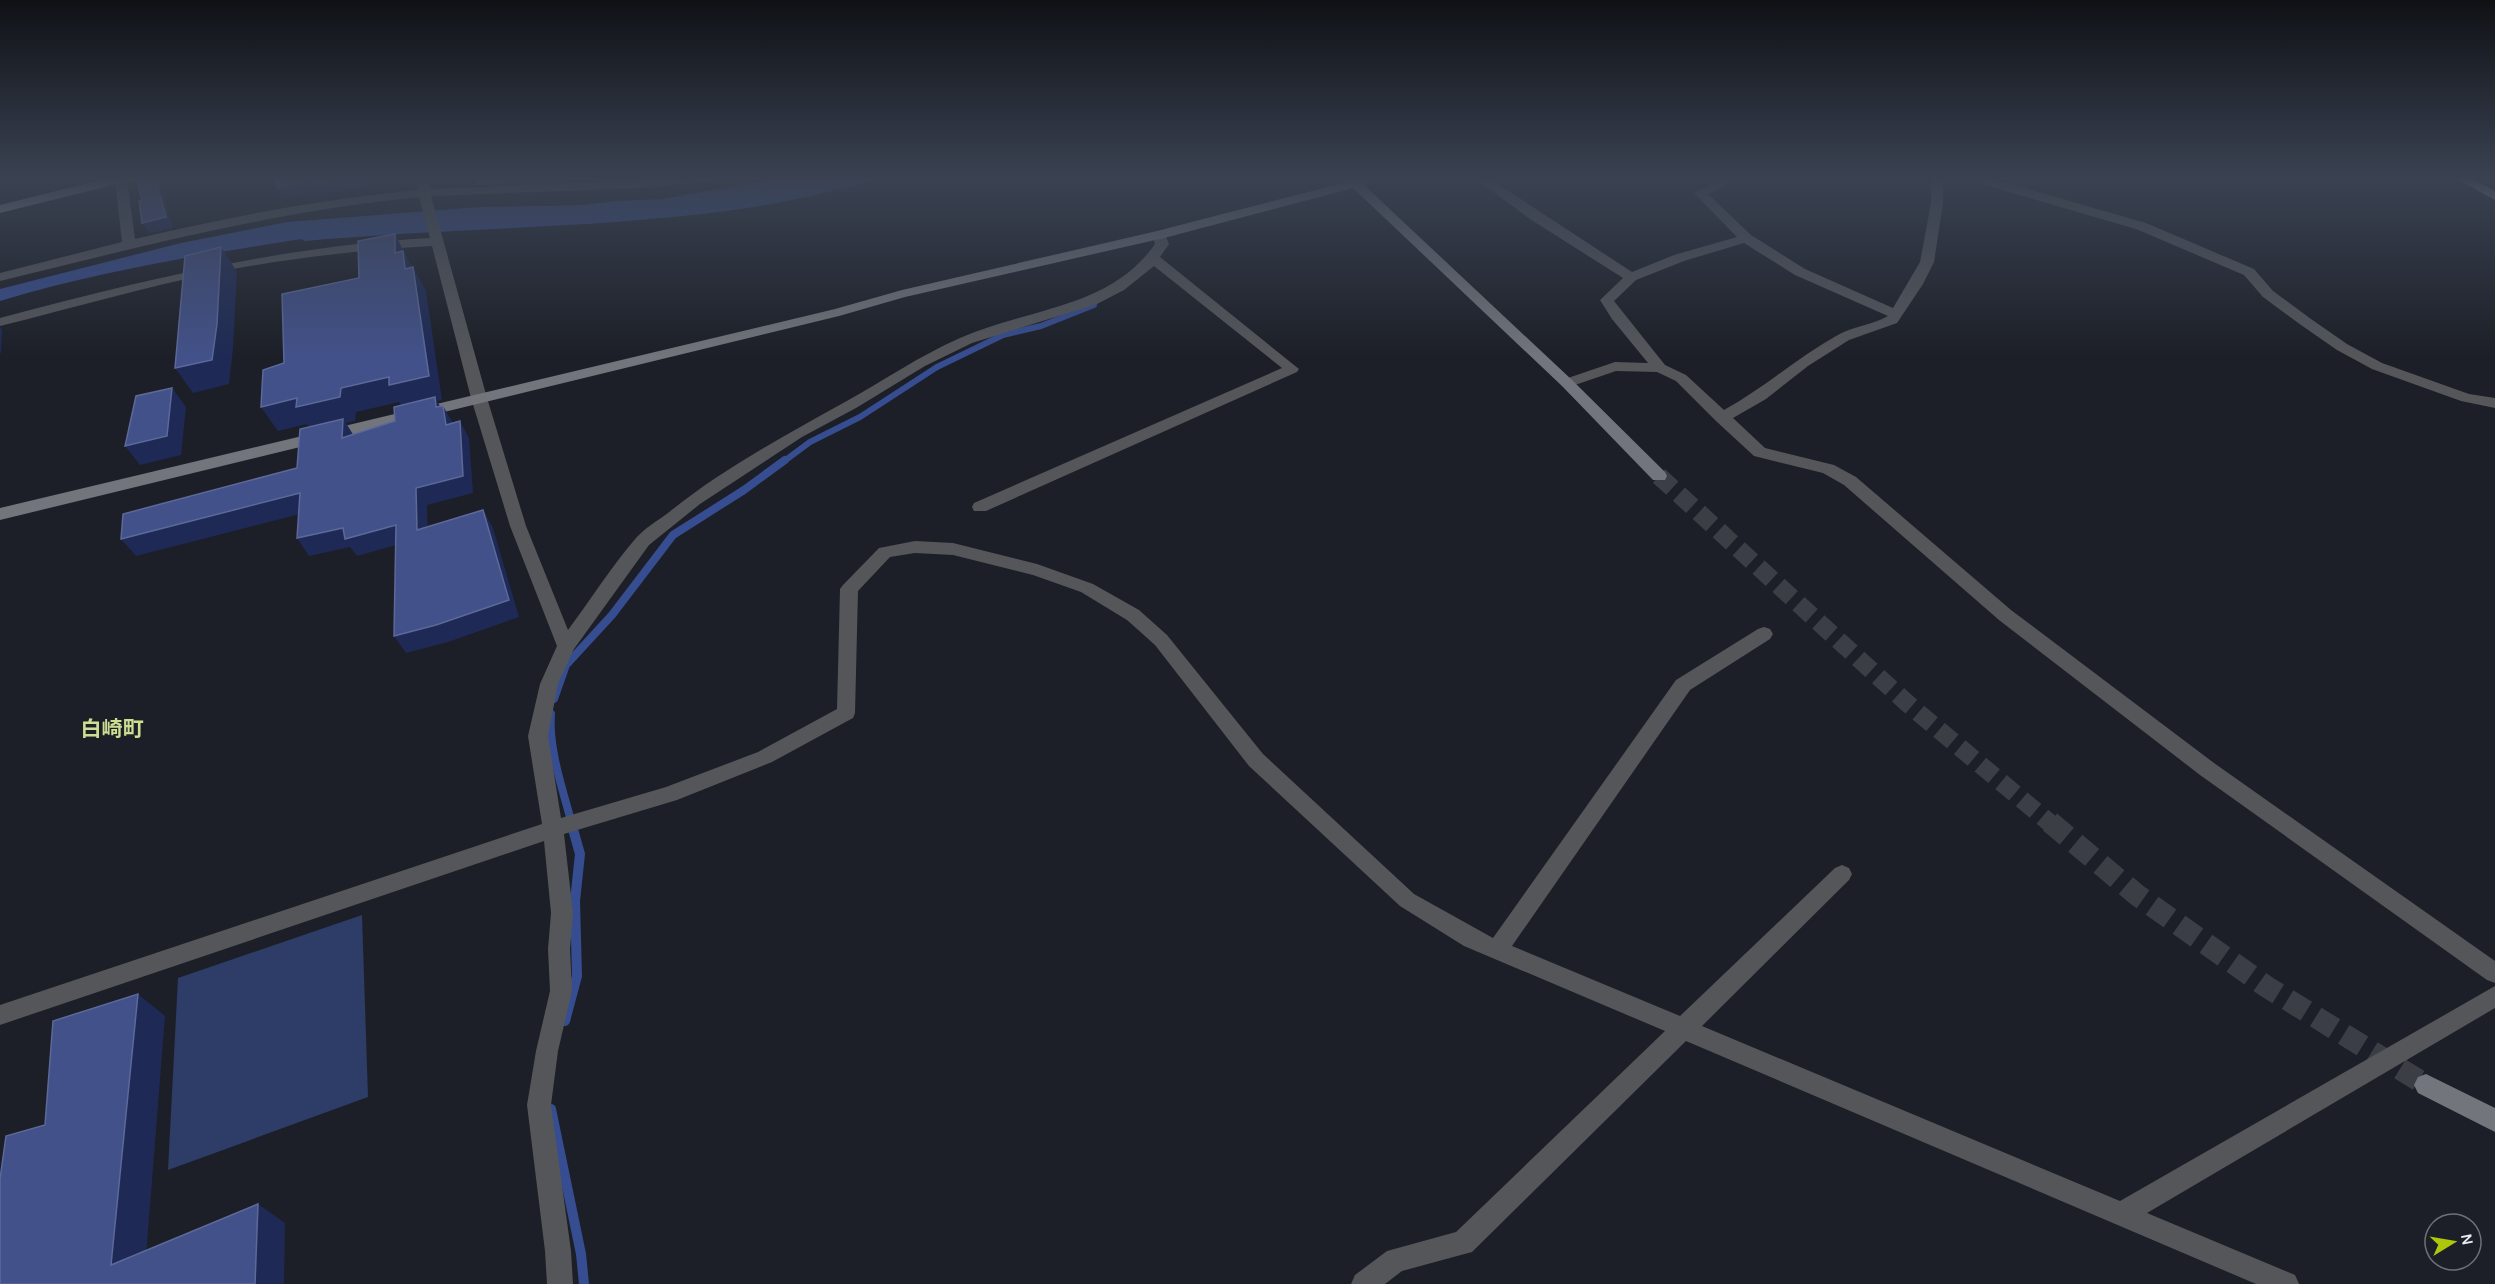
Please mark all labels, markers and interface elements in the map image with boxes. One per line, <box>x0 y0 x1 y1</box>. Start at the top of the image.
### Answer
district label: 白崎町 <box>81 717 144 741</box>
north arrow <box>2423 1212 2483 1272</box>
text: N <box>2457 1232 2478 1247</box>

